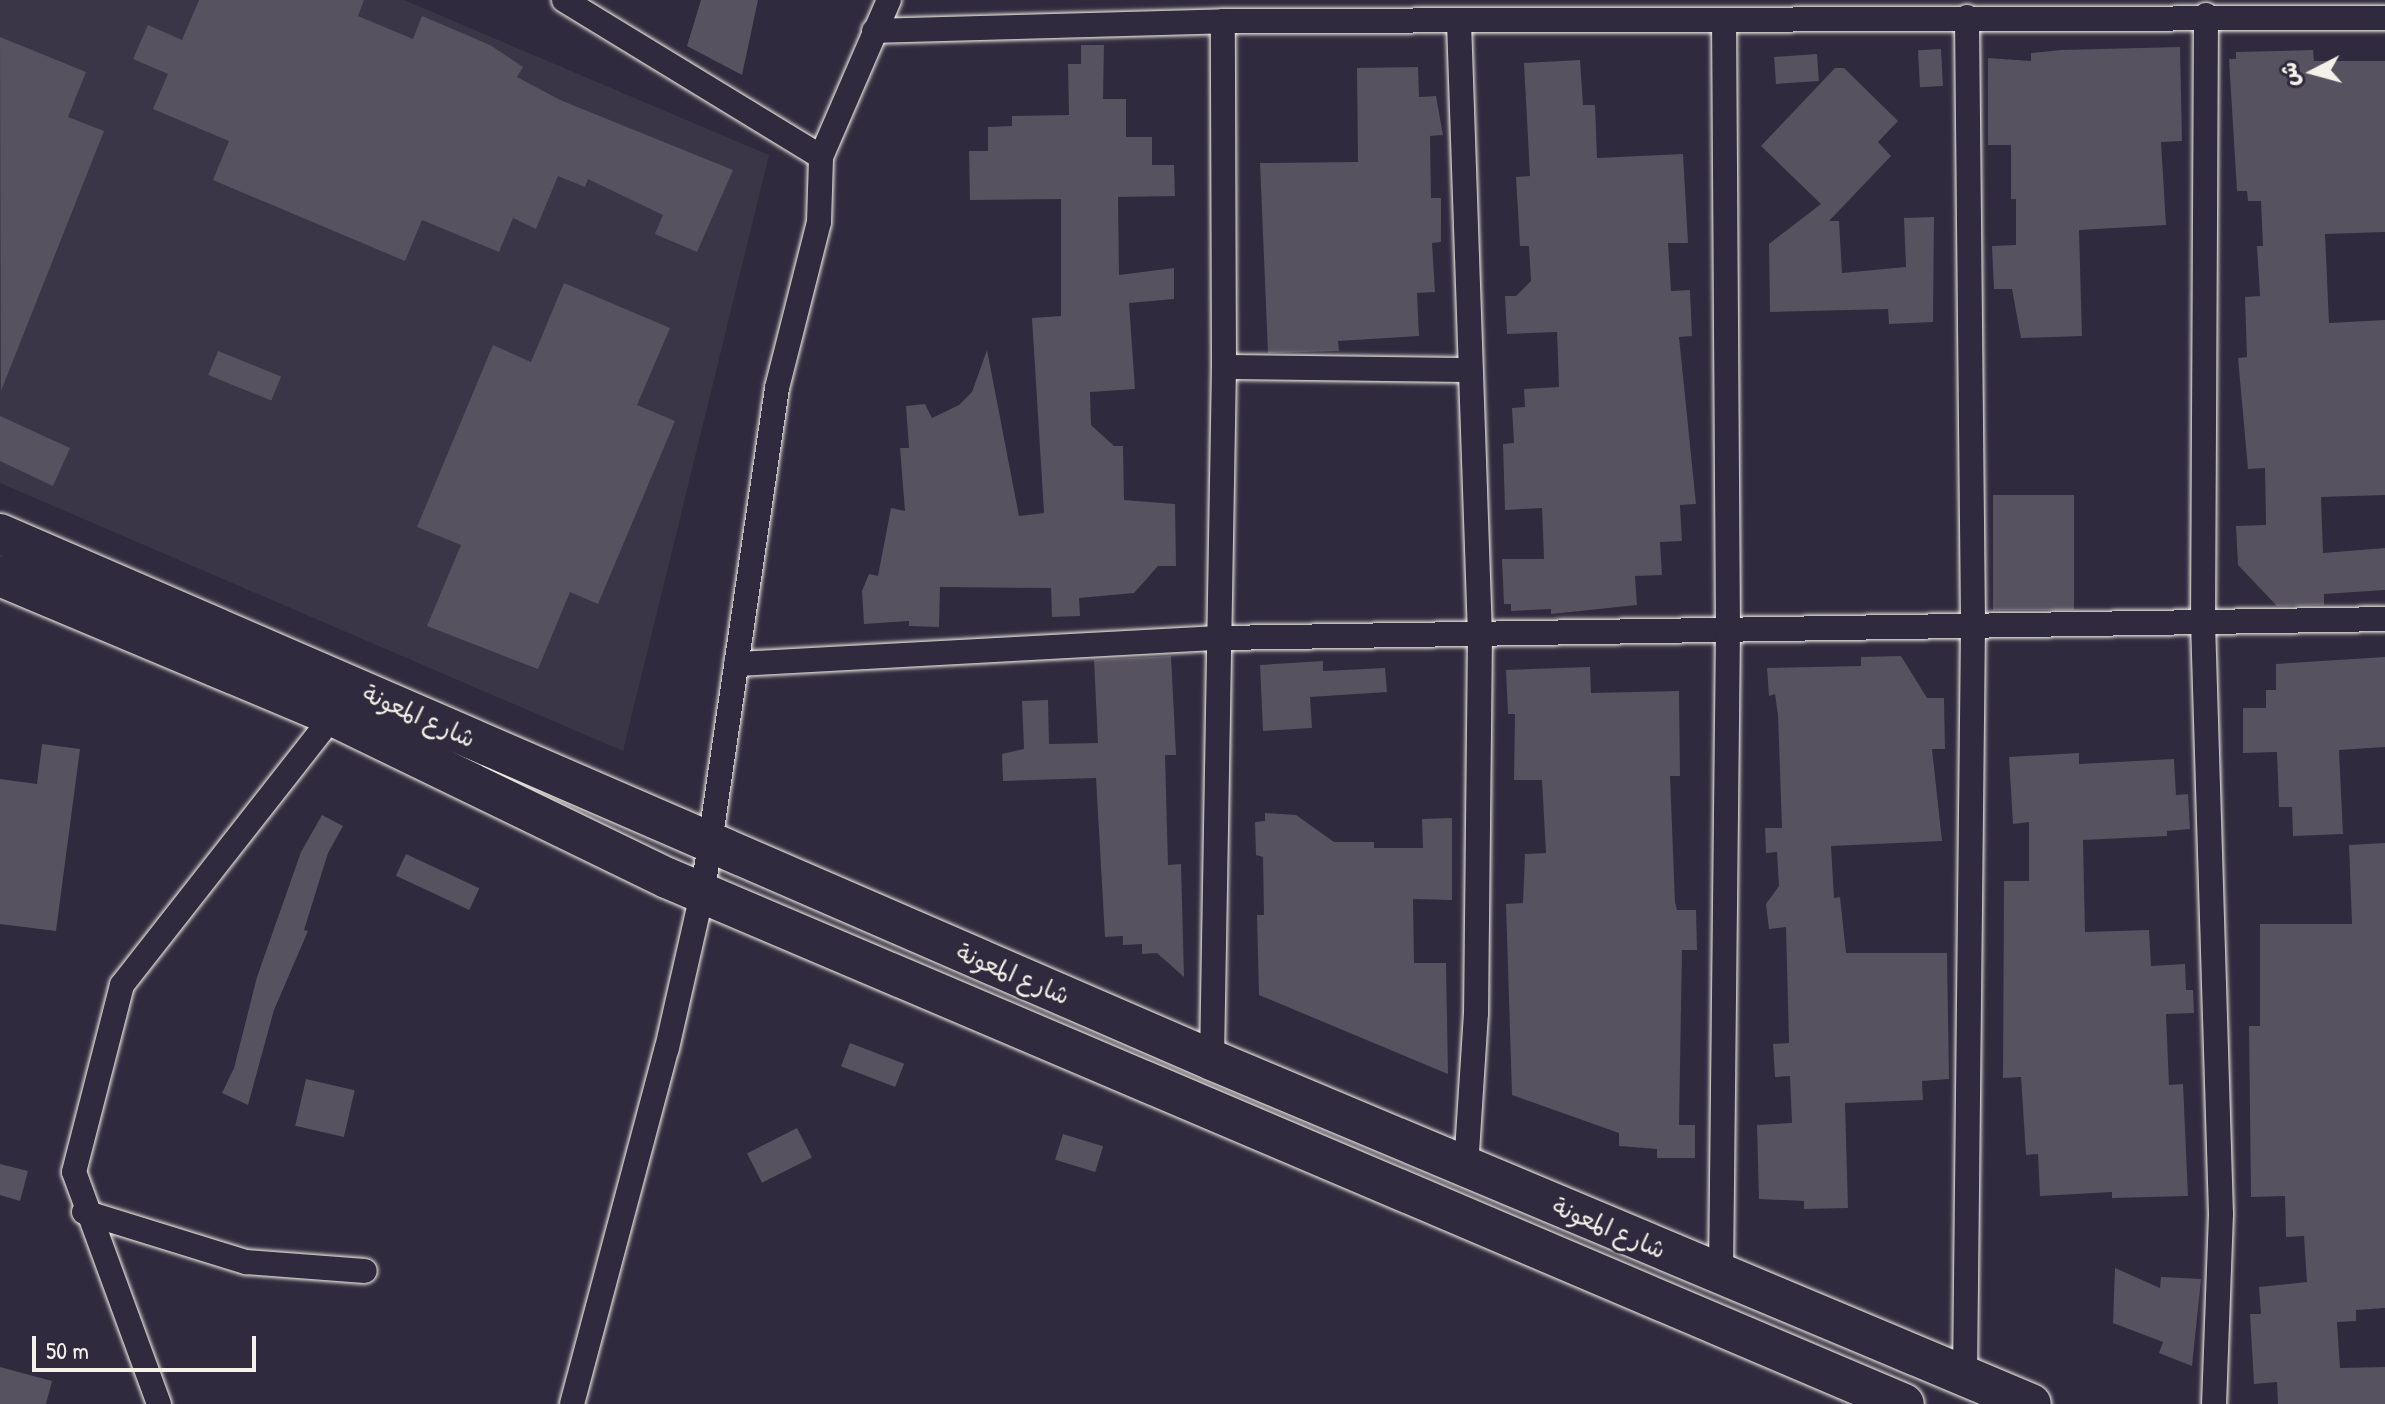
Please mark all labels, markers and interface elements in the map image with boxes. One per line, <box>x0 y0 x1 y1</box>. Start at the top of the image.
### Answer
north arrow <box>2273 32 2353 112</box>
text: ش <box>2273 61 2305 88</box>
street label: شارع المعونة <box>358 678 480 754</box>
street label: شارع المعونة <box>952 937 1074 1011</box>
street label: شارع المعونة <box>1548 1191 1670 1265</box>
scale bar <box>36 1320 260 1370</box>
text: 50 m <box>46 1334 89 1366</box>

